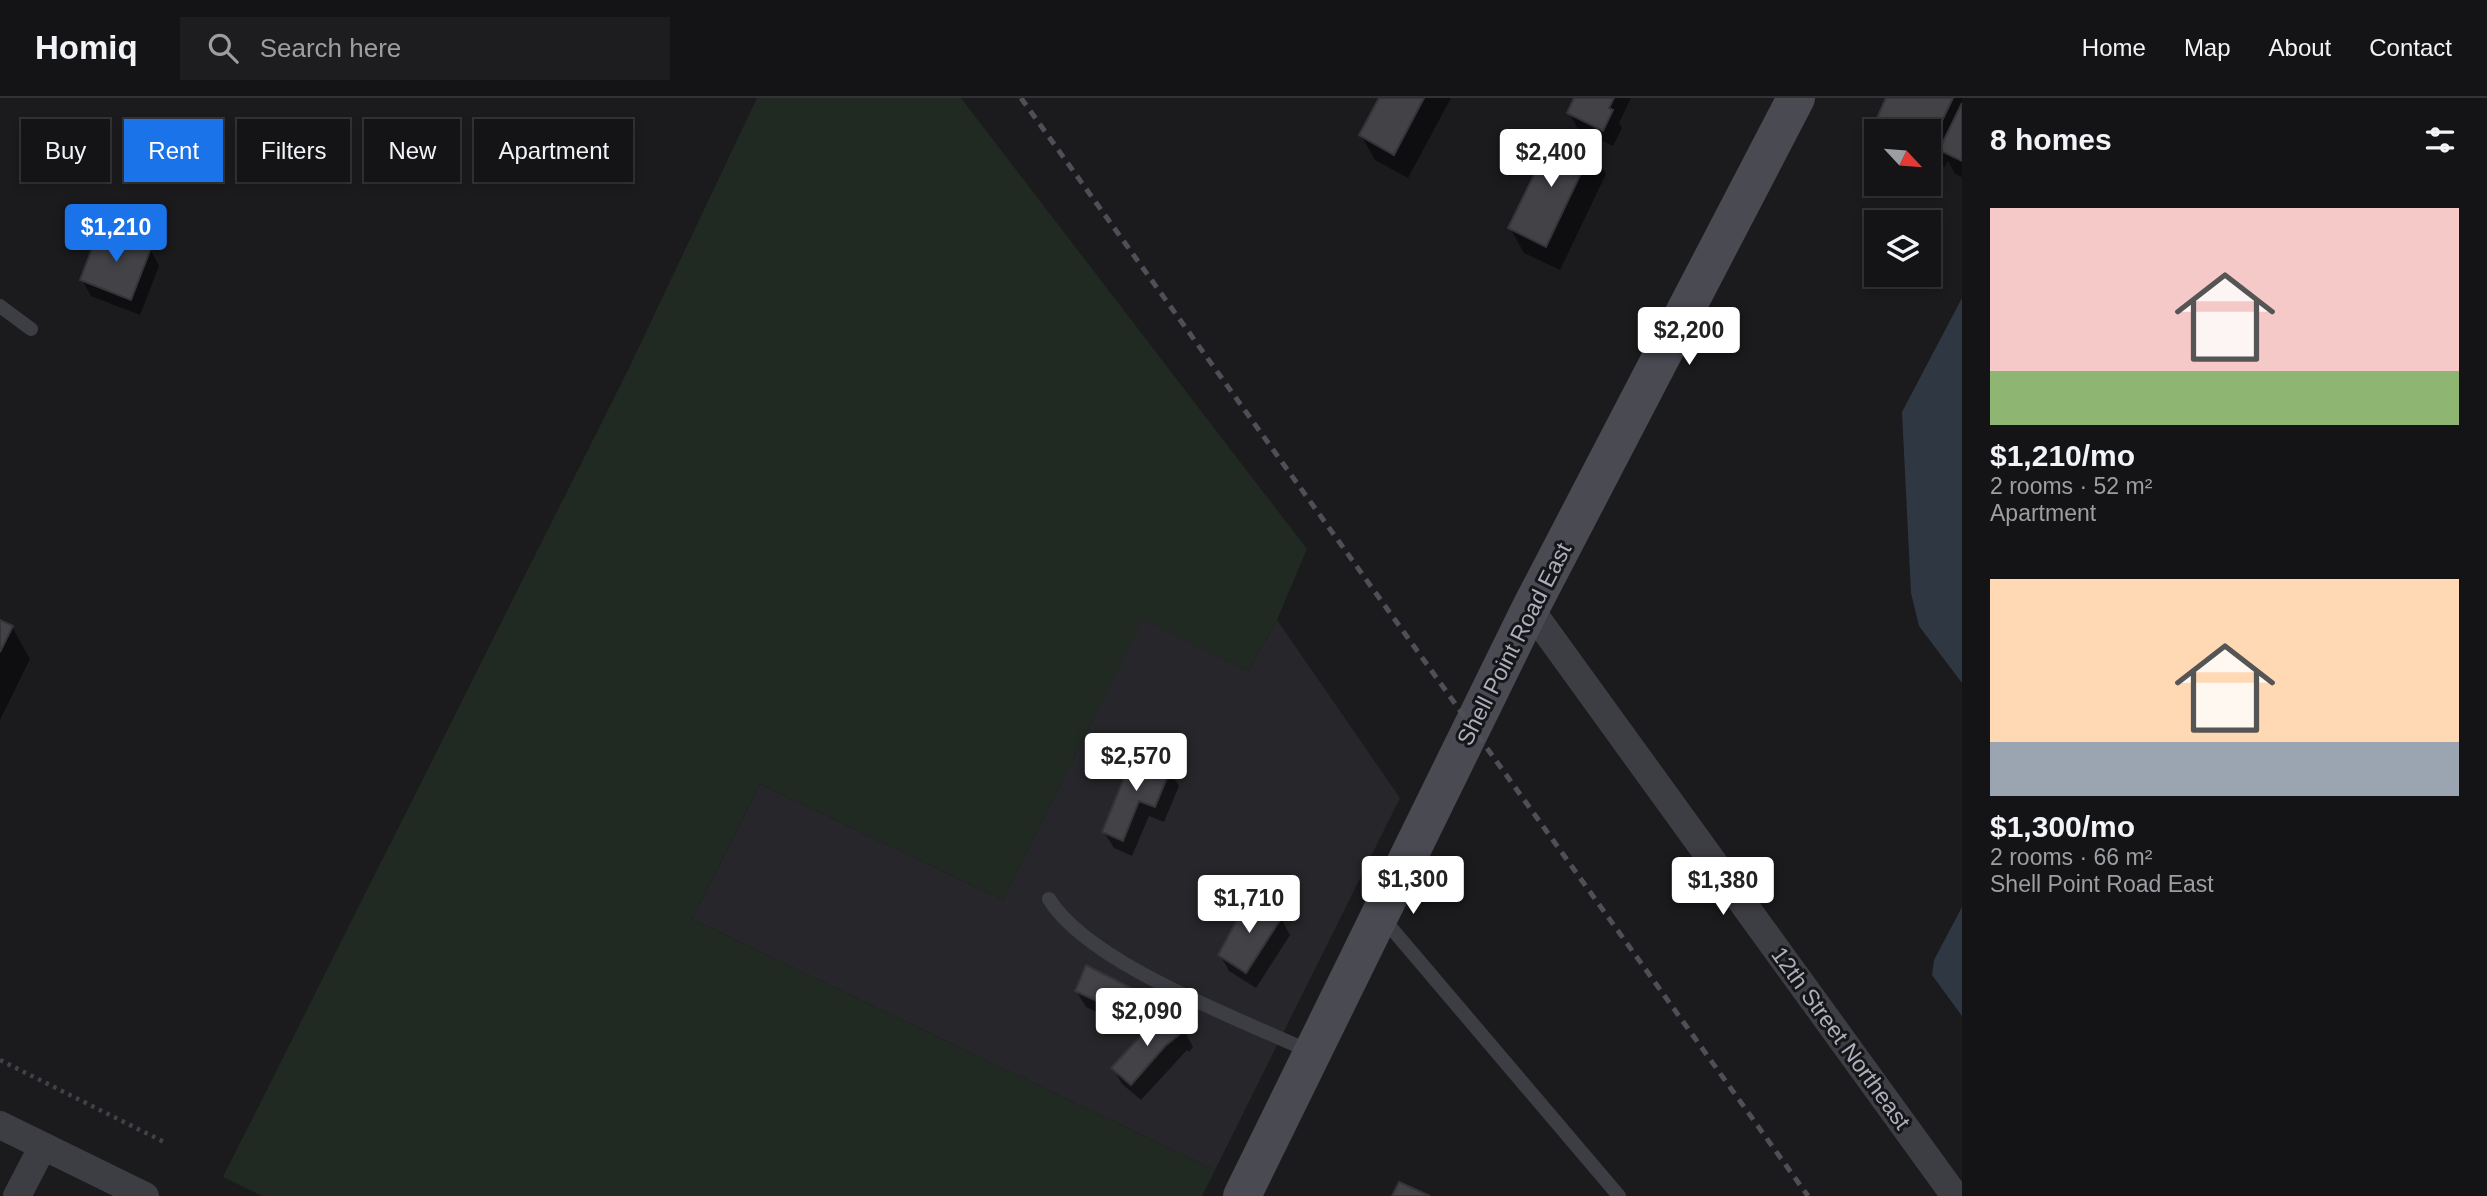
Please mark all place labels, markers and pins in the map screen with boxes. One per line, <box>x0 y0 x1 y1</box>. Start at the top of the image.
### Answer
pin: $2,400 <box>1494 130 1608 189</box>
pin: $1,210 <box>59 204 173 264</box>
pin: $2,200 <box>1632 308 1746 367</box>
pin: $2,570 <box>1079 734 1193 793</box>
pin: $1,300 <box>1356 856 1470 916</box>
pin: $1,380 <box>1666 858 1780 917</box>
pin: $1,710 <box>1192 876 1306 935</box>
pin: $2,090 <box>1090 988 1204 1048</box>

